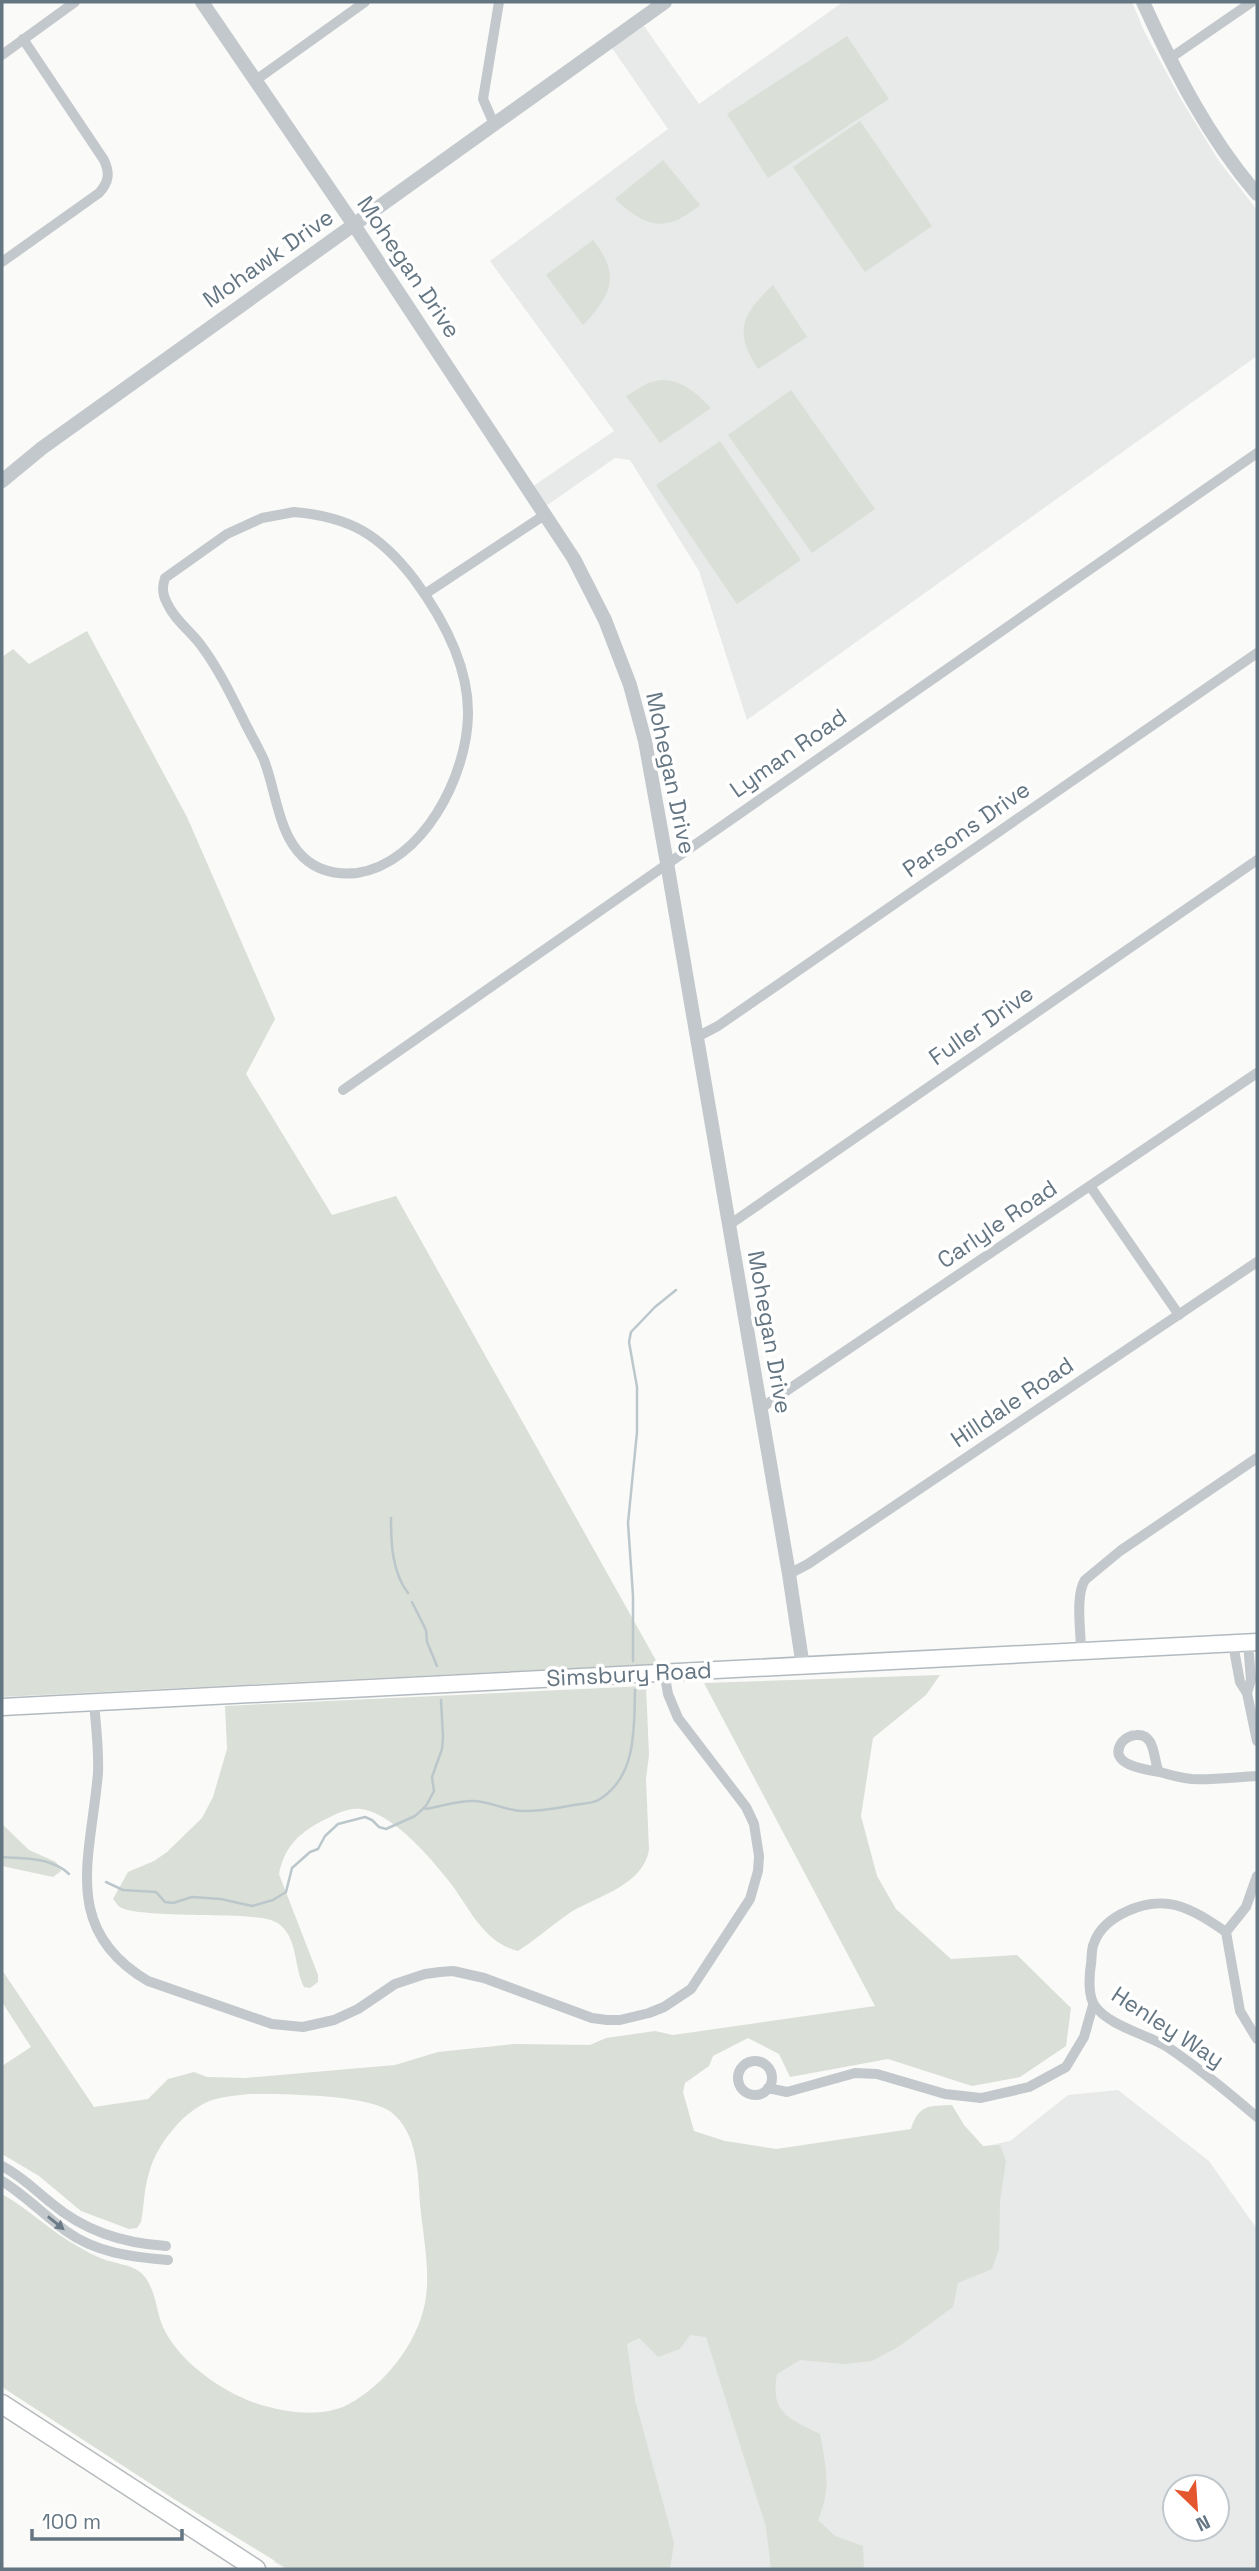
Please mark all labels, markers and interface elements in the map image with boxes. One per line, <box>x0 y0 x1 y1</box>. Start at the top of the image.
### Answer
street label: Mohegan Drive <box>350 190 468 344</box>
street label: Mohawk Drive <box>197 202 339 314</box>
street label: Mohegan Drive <box>639 689 703 857</box>
street label: Lyman Road <box>724 702 852 804</box>
street label: Parsons Drive <box>896 774 1036 884</box>
street label: Fuller Drive <box>923 978 1039 1072</box>
street label: Carlyle Road <box>931 1173 1063 1275</box>
street label: Mohegan Drive <box>741 1248 799 1416</box>
street label: Hilldale Road <box>945 1350 1079 1454</box>
street label: Simsbury Road <box>546 1655 712 1693</box>
street label: Henley Way <box>1106 1979 1230 2075</box>
one-way arrow <box>46 2215 64 2230</box>
north arrow <box>1161 2473 1231 2543</box>
scale bar <box>32 2498 182 2542</box>
text: 100 m <box>42 2508 101 2535</box>
text: N <box>1192 2509 1214 2537</box>

